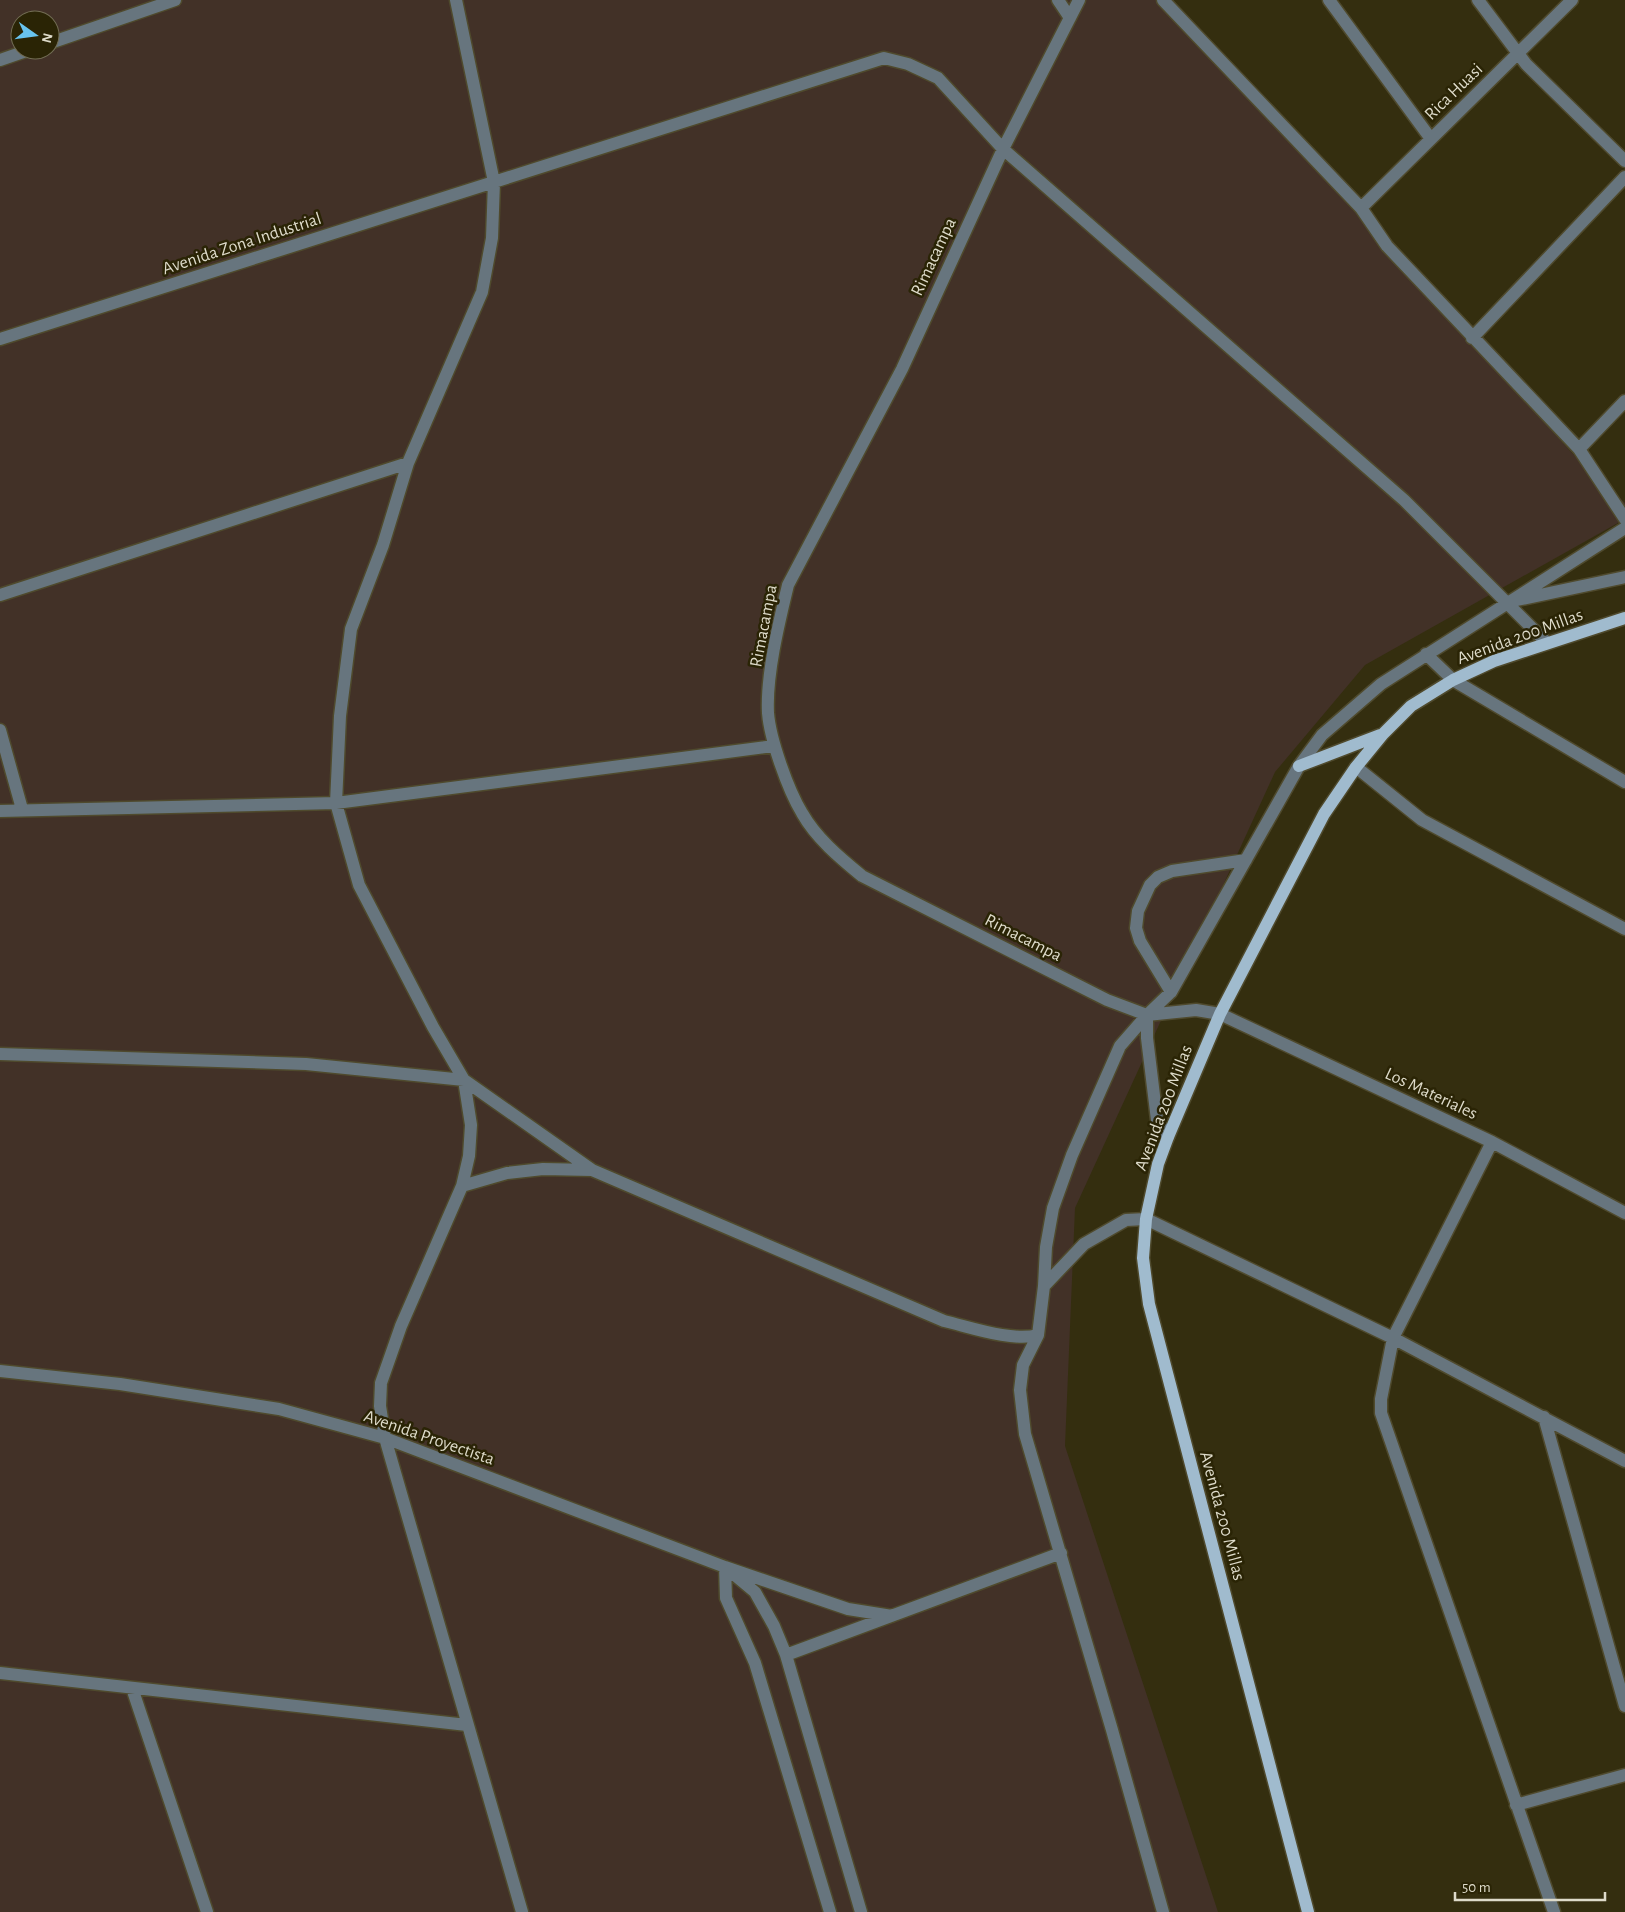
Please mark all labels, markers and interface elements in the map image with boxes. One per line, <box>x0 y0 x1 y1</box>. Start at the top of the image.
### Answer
north arrow <box>10 10 60 60</box>
text: N <box>39 31 55 44</box>
street label: Rica Huasi <box>1421 60 1487 124</box>
street label: Avenida Zona Industrial <box>160 210 324 278</box>
street label: Rimacampa <box>908 215 960 299</box>
street label: Rimacampa <box>747 583 781 669</box>
street label: Avenida 200 Millas <box>1455 606 1585 668</box>
street label: Rimacampa <box>982 911 1064 965</box>
street label: Avenida 200 Millas <box>1132 1043 1196 1173</box>
street label: Los Materiales <box>1382 1065 1480 1123</box>
street label: Avenida Proyectista <box>361 1407 497 1469</box>
street label: Avenida 200 Millas <box>1196 1450 1248 1582</box>
scale bar <box>1455 1870 1605 1902</box>
text: 50 m <box>1462 1880 1491 1895</box>

